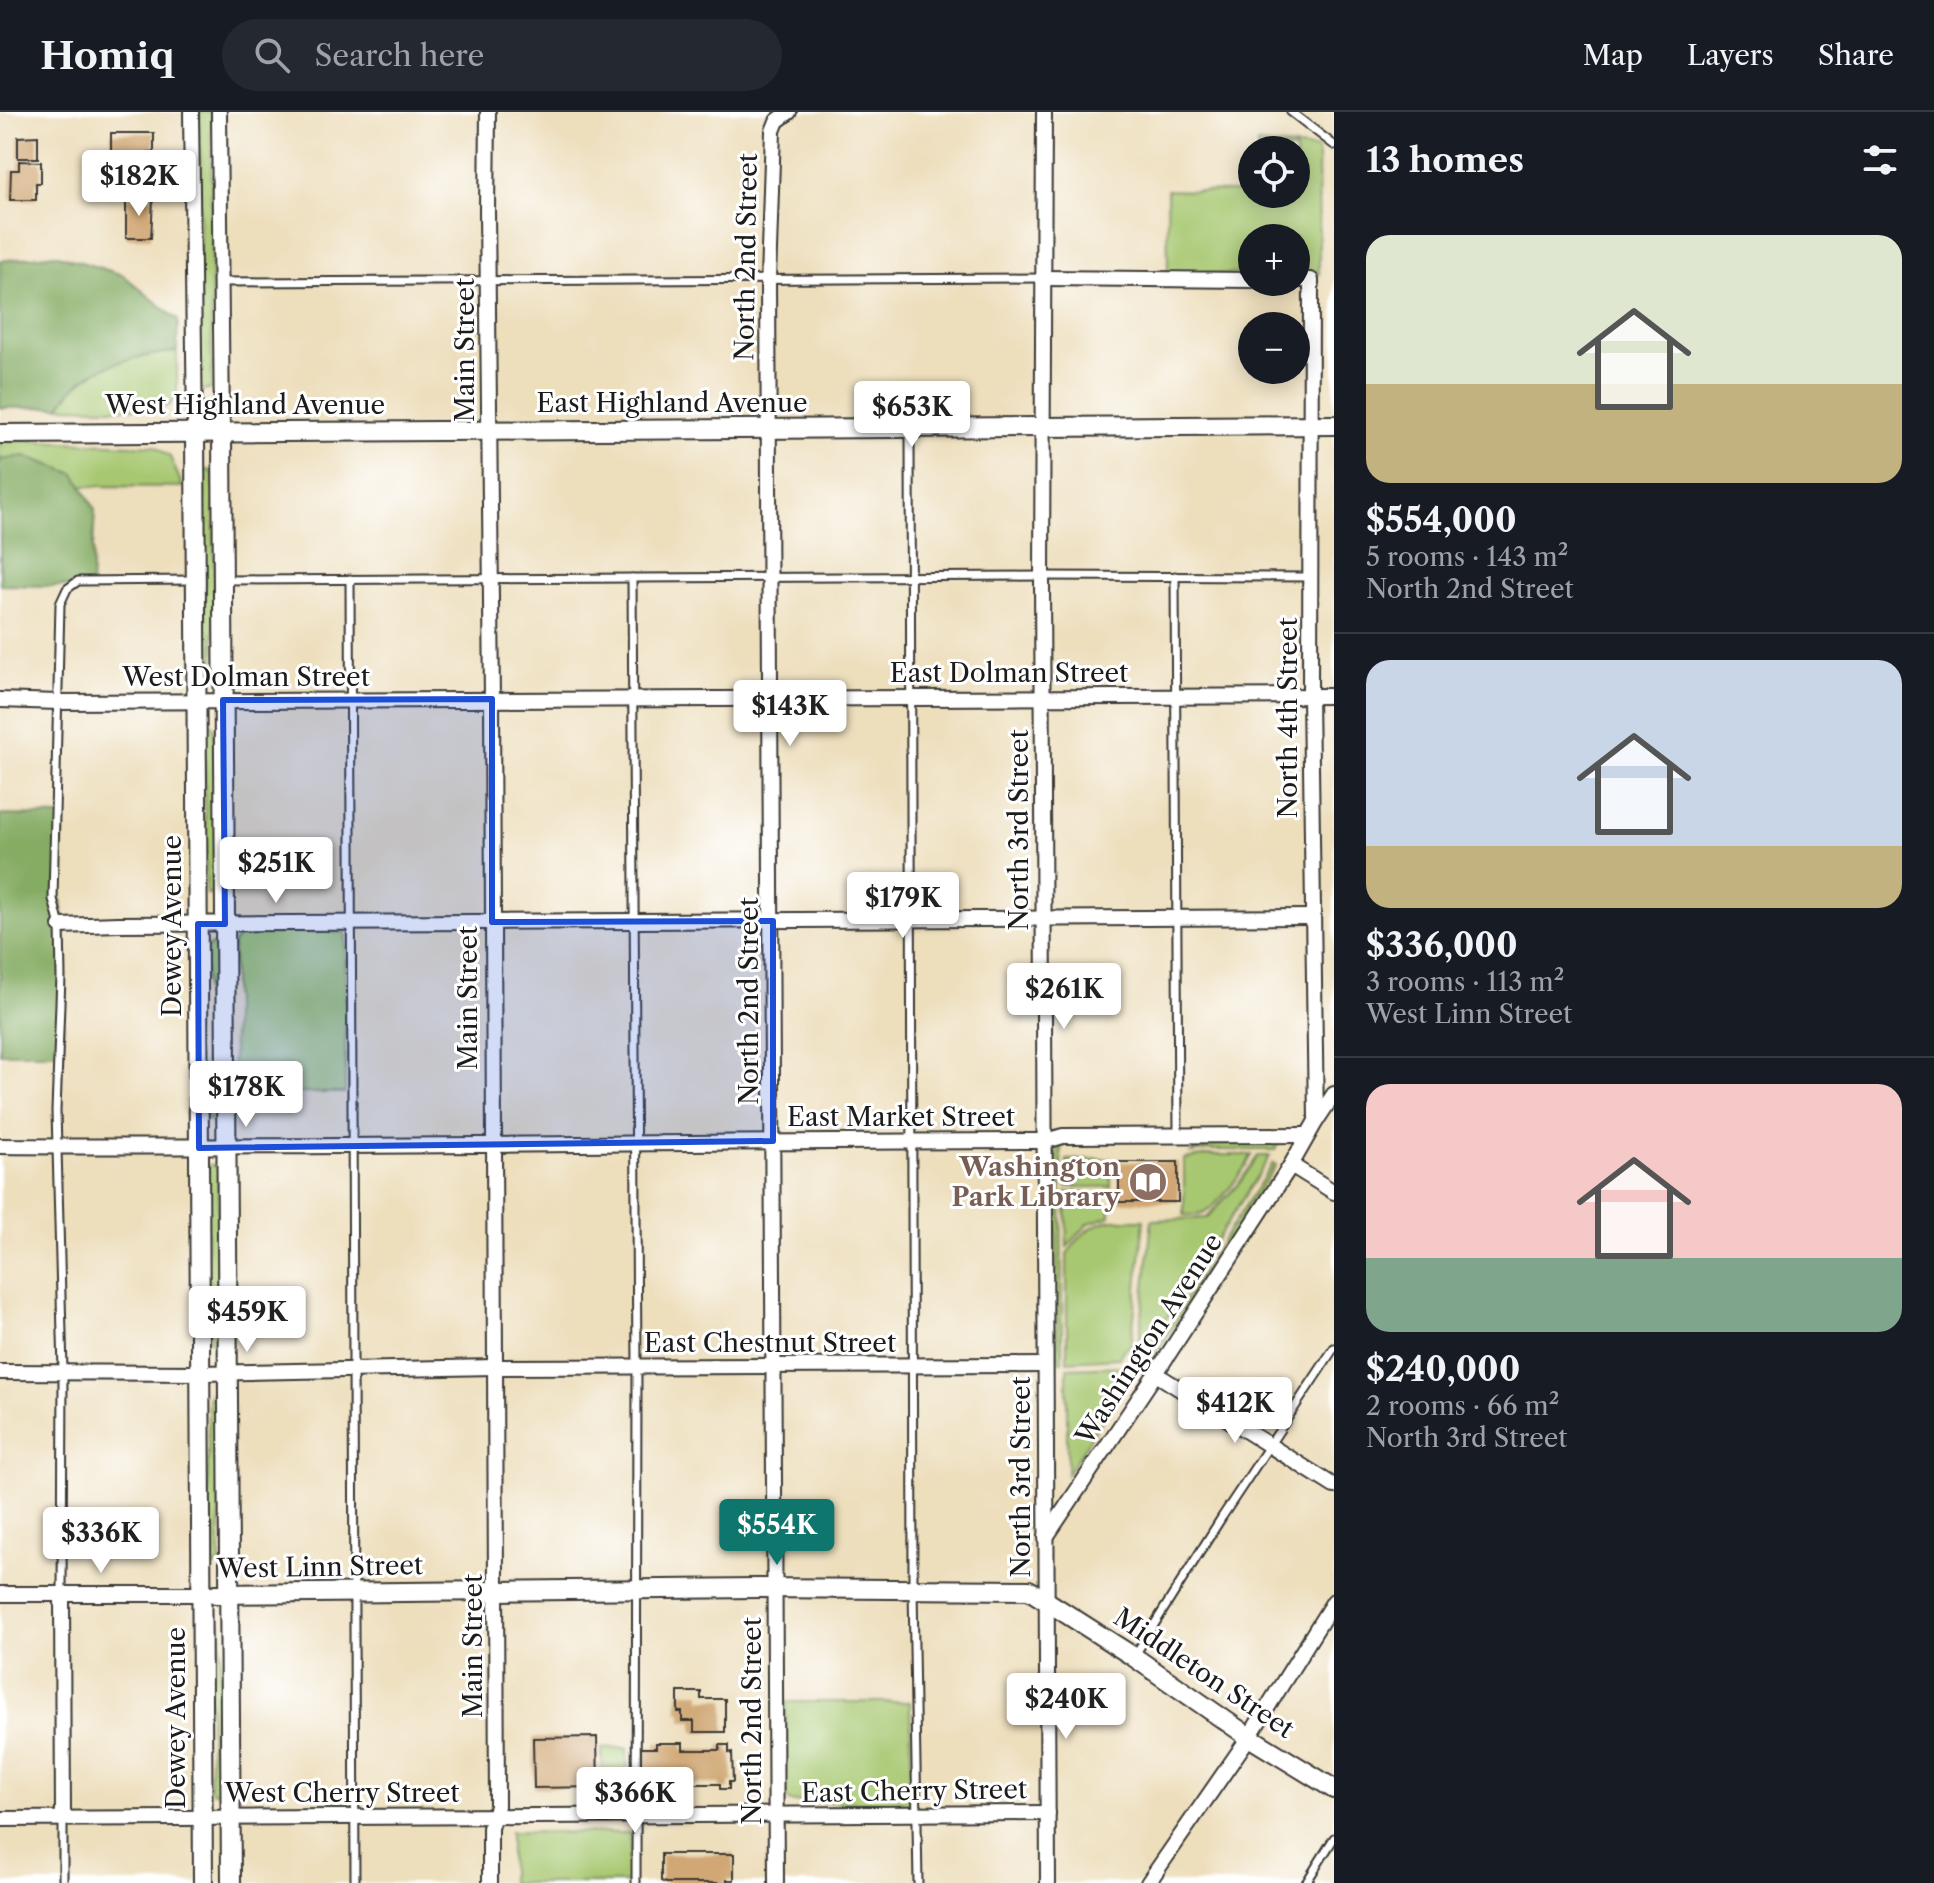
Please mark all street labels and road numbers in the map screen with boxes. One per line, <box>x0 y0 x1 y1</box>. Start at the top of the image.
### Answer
street label: North 2nd Street <box>728 152 764 361</box>
street label: Main Street <box>449 277 481 422</box>
street label: East Highland Avenue <box>537 387 807 419</box>
street label: West Highland Avenue <box>104 389 385 421</box>
street label: North 4th Street <box>1272 617 1304 819</box>
street label: East Dolman Street <box>890 657 1129 689</box>
street label: West Dolman Street <box>121 661 371 693</box>
street label: North 3rd Street <box>1003 728 1035 931</box>
street label: Dewey Avenue <box>156 835 188 1017</box>
street label: North 2nd Street <box>733 896 765 1105</box>
street label: Main Street <box>452 925 484 1070</box>
street label: East Market Street <box>787 1101 1016 1133</box>
street label: Washington Avenue <box>1068 1228 1229 1451</box>
street label: East Chestnut Street <box>644 1327 897 1359</box>
street label: North 3rd Street <box>1005 1375 1037 1578</box>
street label: West Linn Street <box>216 1549 424 1585</box>
street label: Main Street <box>457 1573 489 1718</box>
street label: Middleton Street <box>1108 1601 1301 1745</box>
street label: North 2nd Street <box>736 1616 768 1825</box>
street label: Dewey Avenue <box>160 1627 192 1809</box>
street label: East Cherry Street <box>801 1773 1028 1809</box>
street label: West Cherry Street <box>223 1777 460 1809</box>

